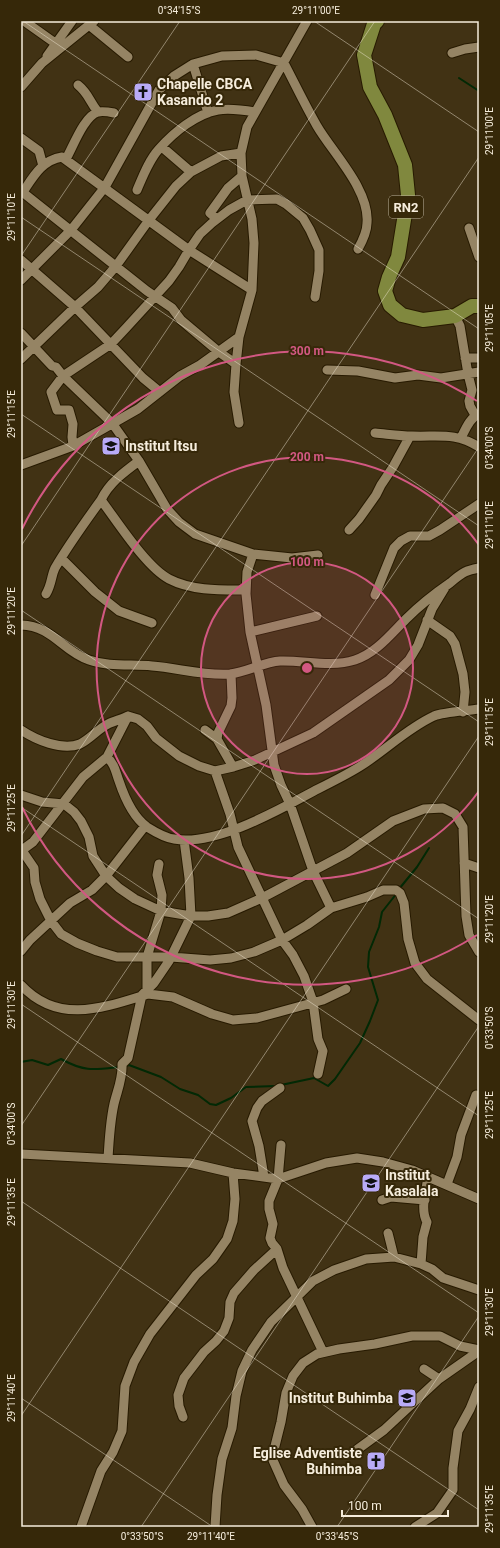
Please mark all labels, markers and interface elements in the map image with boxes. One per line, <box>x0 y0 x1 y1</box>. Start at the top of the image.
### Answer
text: 0°34'15"S <box>158 5 200 16</box>
text: 29°11'00"E <box>292 5 340 16</box>
place label: Chapelle CBCA Kasando 2 <box>157 76 253 108</box>
church icon: Chapelle CBCA Kasando 2 <box>132 81 154 103</box>
text: 29°11'00"E <box>484 107 495 155</box>
text: 29°11'10"E <box>6 193 17 241</box>
road number: RN2 <box>389 196 423 218</box>
text: 29°11'05"E <box>484 304 495 352</box>
text: 300 m <box>290 344 324 358</box>
text: 29°11'15"E <box>6 390 17 438</box>
text: 0°34'00"S <box>484 427 495 469</box>
school or university icon: Institut Itsu <box>100 435 122 457</box>
place label: Institut Itsu <box>125 438 197 454</box>
text: 200 m <box>290 450 324 464</box>
text: 29°11'10"E <box>484 501 495 549</box>
text: 100 m <box>290 555 324 569</box>
text: 29°11'20"E <box>6 587 17 635</box>
centre of rings <box>300 661 314 675</box>
text: 29°11'15"E <box>484 698 495 746</box>
text: 29°11'25"E <box>6 784 17 832</box>
text: 29°11'20"E <box>484 895 495 943</box>
text: 29°11'30"E <box>6 981 17 1029</box>
text: 0°33'50"S <box>484 1007 495 1049</box>
text: 29°11'25"E <box>484 1091 495 1139</box>
text: 0°34'00"S <box>6 1103 17 1145</box>
place label: Institut Kasalala <box>385 1167 439 1199</box>
school or university icon: Institut Kasalala <box>360 1172 382 1194</box>
text: 29°11'35"E <box>6 1178 17 1226</box>
text: 29°11'30"E <box>484 1288 495 1336</box>
text: 29°11'40"E <box>6 1374 17 1422</box>
school or university icon: Institut Buhimba <box>396 1387 418 1409</box>
place label: Institut Buhimba <box>289 1390 394 1406</box>
place label: Eglise Adventiste Buhimba <box>253 1445 362 1477</box>
church icon: Eglise Adventiste Buhimba <box>365 1450 387 1472</box>
text: 29°11'35"E <box>484 1485 495 1533</box>
scale bar <box>342 1492 448 1518</box>
text: 100 m <box>348 1499 382 1513</box>
text: 0°33'50"S <box>121 1531 163 1542</box>
text: 29°11'40"E <box>187 1531 235 1542</box>
text: 0°33'45"S <box>316 1531 358 1542</box>

